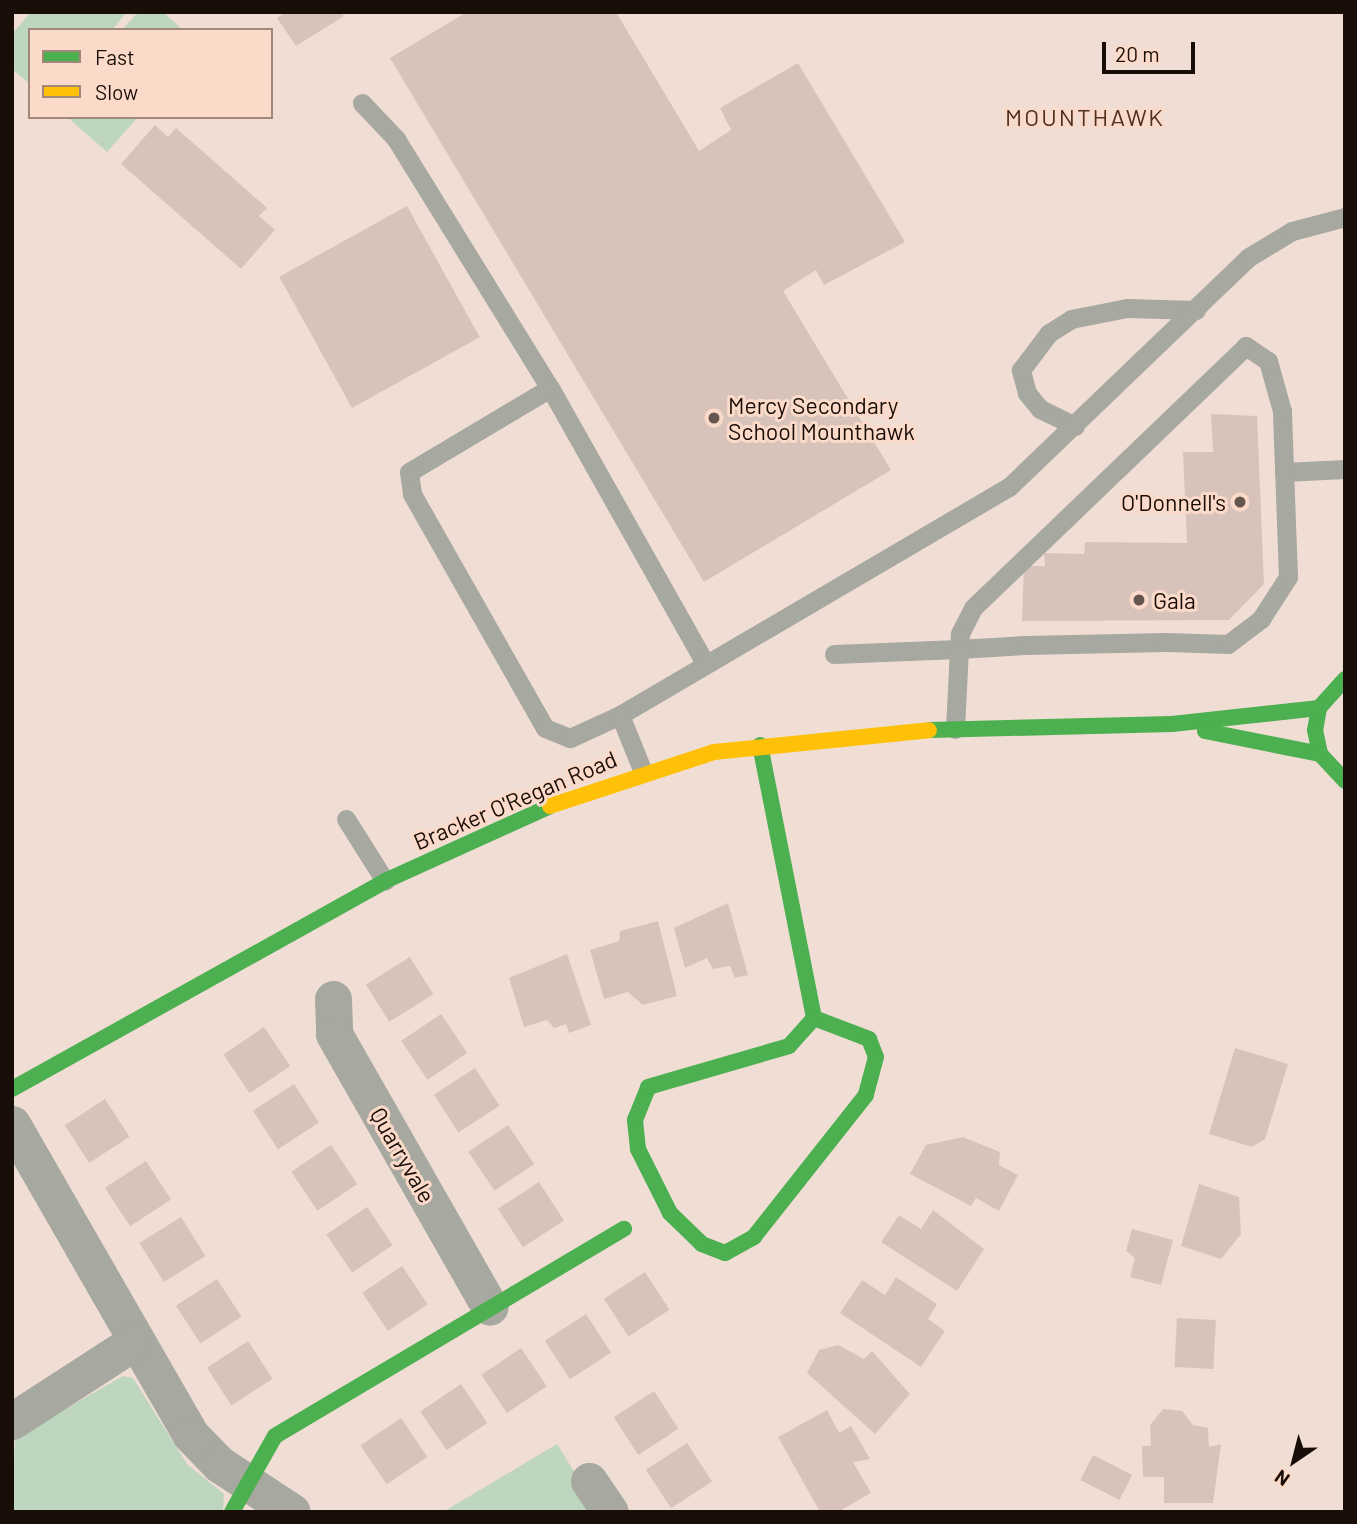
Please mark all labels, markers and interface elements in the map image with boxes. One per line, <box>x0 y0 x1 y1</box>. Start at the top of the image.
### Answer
legend <box>28 28 273 119</box>
scale bar <box>1105 28 1198 72</box>
text: 20 m <box>1115 41 1160 66</box>
text: Fast <box>95 44 135 69</box>
text: Slow <box>95 79 138 104</box>
district label: MOUNTHAWK <box>1006 103 1164 131</box>
place label: Mercy Secondary School Mounthawk <box>728 391 915 445</box>
marker: Mercy Secondary School Mounthawk <box>706 410 722 426</box>
place label: O'Donnell's <box>1121 488 1226 516</box>
marker: O'Donnell's <box>1232 494 1248 510</box>
place label: Gala <box>1153 586 1196 614</box>
marker: Gala <box>1131 592 1147 608</box>
street label: Bracker O'Regan Road <box>409 745 621 855</box>
street label: Quarryvale <box>365 1103 441 1207</box>
north arrow <box>1259 1426 1329 1496</box>
text: N <box>1270 1466 1293 1492</box>

